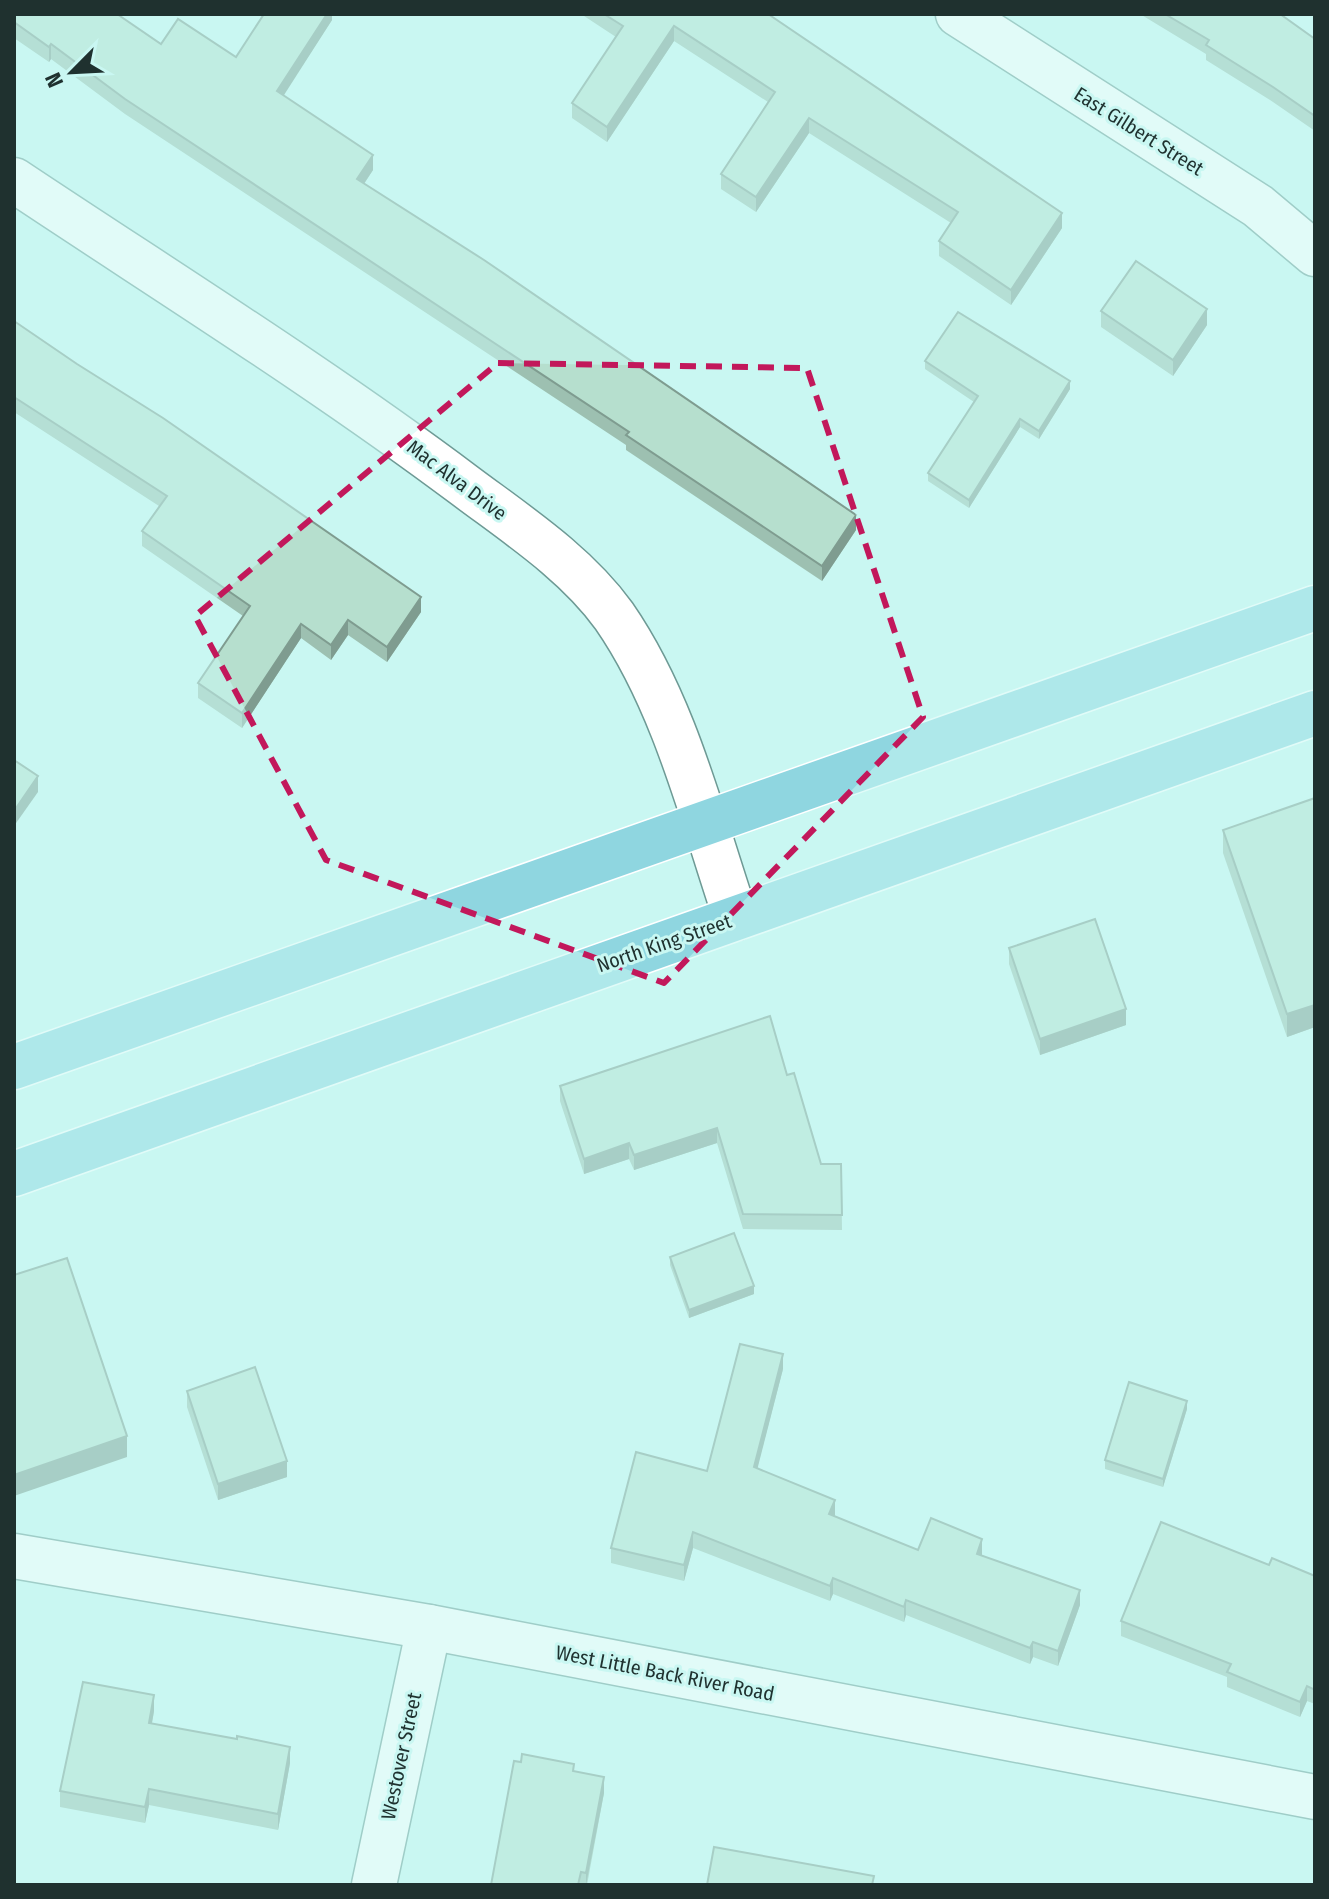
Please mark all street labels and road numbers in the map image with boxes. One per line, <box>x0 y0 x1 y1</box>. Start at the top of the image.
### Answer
street label: East Gilbert Street <box>1070 82 1209 181</box>
street label: Mac Alva Drive <box>403 435 511 525</box>
street label: North King Street <box>593 909 735 977</box>
street label: West Little Back River Road <box>554 1640 776 1706</box>
street label: Westover Street <box>376 1690 426 1822</box>

